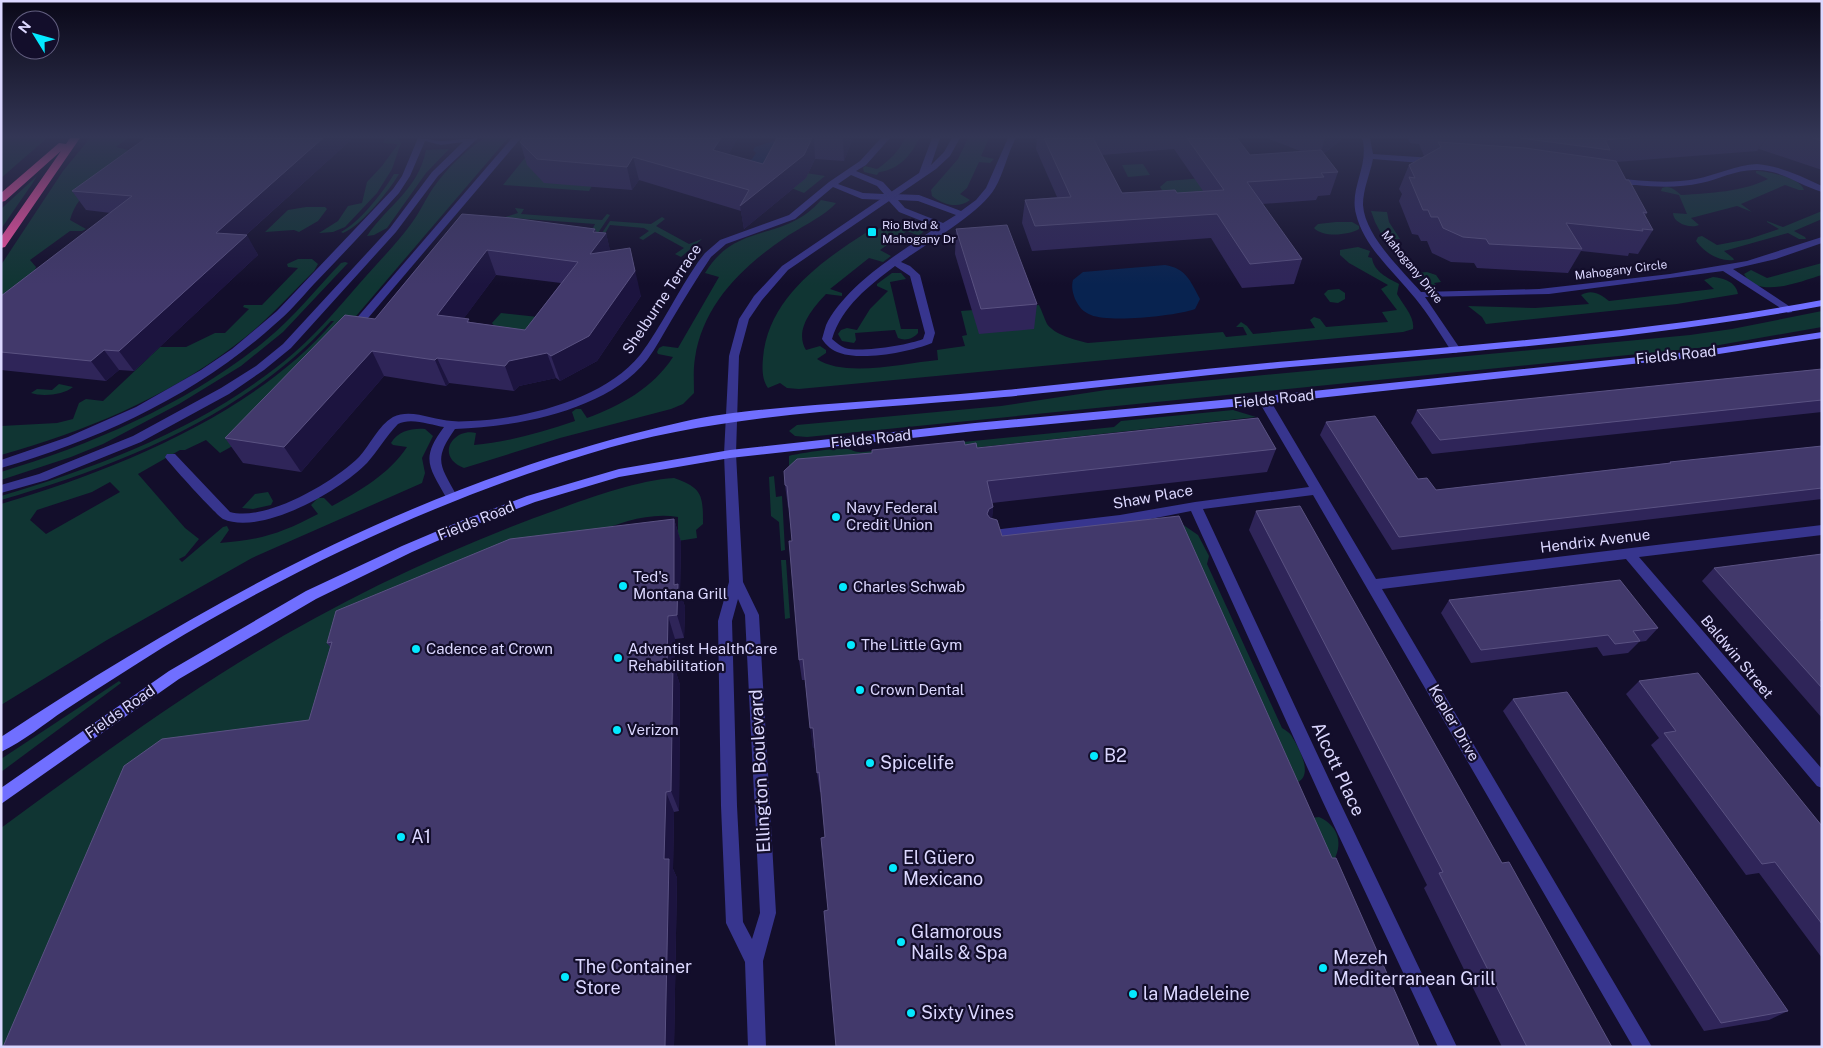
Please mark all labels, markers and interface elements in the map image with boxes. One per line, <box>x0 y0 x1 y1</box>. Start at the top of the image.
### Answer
north arrow <box>10 10 60 60</box>
text: N <box>15 18 34 36</box>
place label: Rio Blvd & Mahogany Dr <box>882 218 956 246</box>
marker: Rio Blvd & Mahogany Dr <box>866 226 878 238</box>
street label: Mahogany Drive <box>1378 228 1446 306</box>
street label: Shelburne Terrace <box>619 241 705 357</box>
street label: Mahogany Circle <box>1574 257 1668 283</box>
street label: Fields Road <box>1635 342 1717 367</box>
street label: Fields Road <box>1233 386 1315 411</box>
street label: Fields Road <box>830 426 912 451</box>
street label: Shaw Place <box>1112 481 1194 512</box>
street label: Fields Road <box>435 497 517 544</box>
place label: Navy Federal Credit Union <box>846 499 938 533</box>
marker: Navy Federal Credit Union <box>830 511 842 523</box>
street label: Hendrix Avenue <box>1539 525 1651 556</box>
place label: Ted's Montana Grill <box>633 568 727 602</box>
place label: Charles Schwab <box>853 578 965 595</box>
marker: Ted's Montana Grill <box>617 580 629 592</box>
marker: Charles Schwab <box>837 581 849 593</box>
street label: Baldwin Street <box>1698 612 1777 702</box>
place label: The Little Gym <box>861 636 962 653</box>
marker: The Little Gym <box>845 639 857 651</box>
place label: Cadence at Crown <box>426 640 553 657</box>
place label: Adventist HealthCare Rehabilitation <box>628 640 777 674</box>
marker: Cadence at Crown <box>410 643 422 655</box>
marker: Adventist HealthCare Rehabilitation <box>612 652 624 664</box>
street label: Fields Road <box>82 681 158 742</box>
place label: Crown Dental <box>870 681 964 698</box>
street label: Kepler Drive <box>1426 682 1483 764</box>
marker: Crown Dental <box>854 684 866 696</box>
street label: Ellington Boulevard <box>745 689 774 853</box>
street label: Alcott Place <box>1307 718 1369 819</box>
place label: Verizon <box>627 721 679 738</box>
marker: Verizon <box>611 724 623 736</box>
place label: B2 <box>1104 745 1127 766</box>
marker: B2 <box>1088 750 1100 762</box>
place label: Spicelife <box>880 752 954 773</box>
marker: Spicelife <box>864 757 876 769</box>
place label: A1 <box>411 826 431 847</box>
marker: A1 <box>395 831 407 843</box>
place label: El Güero Mexicano <box>903 847 983 889</box>
marker: El Güero Mexicano <box>887 862 899 874</box>
place label: Glamorous Nails & Spa <box>911 921 1007 963</box>
marker: Glamorous Nails & Spa <box>895 936 907 948</box>
place label: Mezeh Mediterranean Grill <box>1333 947 1496 989</box>
place label: The Container Store <box>575 956 692 998</box>
marker: Mezeh Mediterranean Grill <box>1317 962 1329 974</box>
marker: The Container Store <box>559 971 571 983</box>
place label: la Madeleine <box>1143 983 1250 1004</box>
marker: la Madeleine <box>1127 988 1139 1000</box>
place label: Sixty Vines <box>921 1002 1014 1023</box>
marker: Sixty Vines <box>905 1007 917 1019</box>

